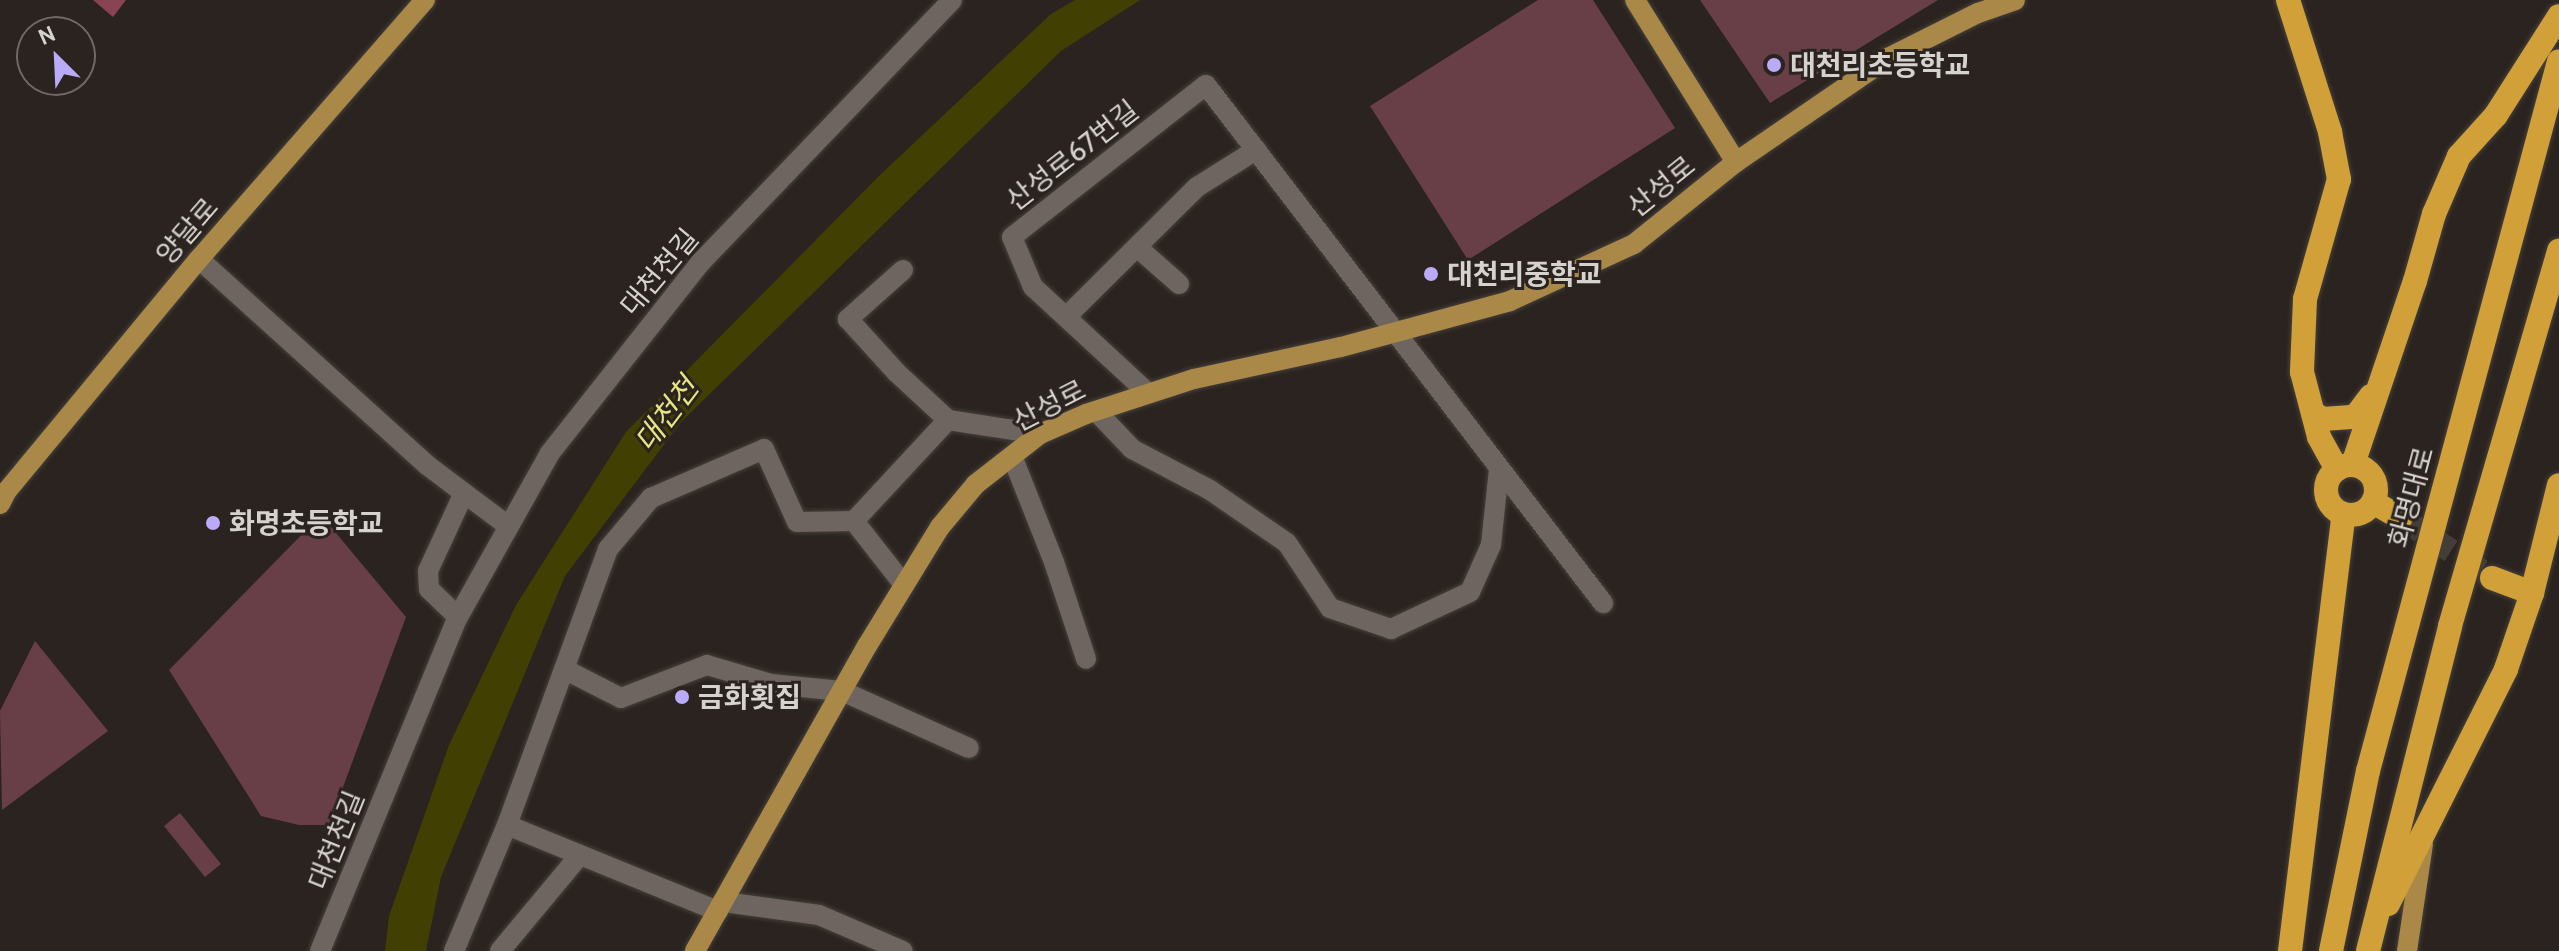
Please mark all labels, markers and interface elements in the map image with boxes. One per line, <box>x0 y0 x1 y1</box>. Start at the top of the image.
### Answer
north arrow <box>16 16 96 96</box>
text: N <box>34 20 59 51</box>
place label: 대천리초등학교 <box>1790 48 1970 82</box>
marker: 대천리초등학교 <box>1765 56 1783 74</box>
street label: 산성로67번길 <box>999 93 1145 217</box>
street label: 산성로 <box>1620 149 1702 223</box>
street label: 양달로 <box>149 191 225 271</box>
street label: 대천천길 <box>613 222 705 322</box>
place label: 대천리중학교 <box>1447 257 1602 291</box>
marker: 대천리중학교 <box>1422 265 1440 283</box>
water label: 대천천 <box>628 371 706 459</box>
street label: 산성로 <box>1007 372 1091 438</box>
street label: 화명대로 <box>2381 443 2441 551</box>
place label: 화명초등학교 <box>229 506 384 540</box>
marker: 화명초등학교 <box>204 514 222 532</box>
place label: 금화횟집 <box>698 680 801 714</box>
marker: 금화횟집 <box>673 688 691 706</box>
street label: 대천천길 <box>301 786 371 894</box>

